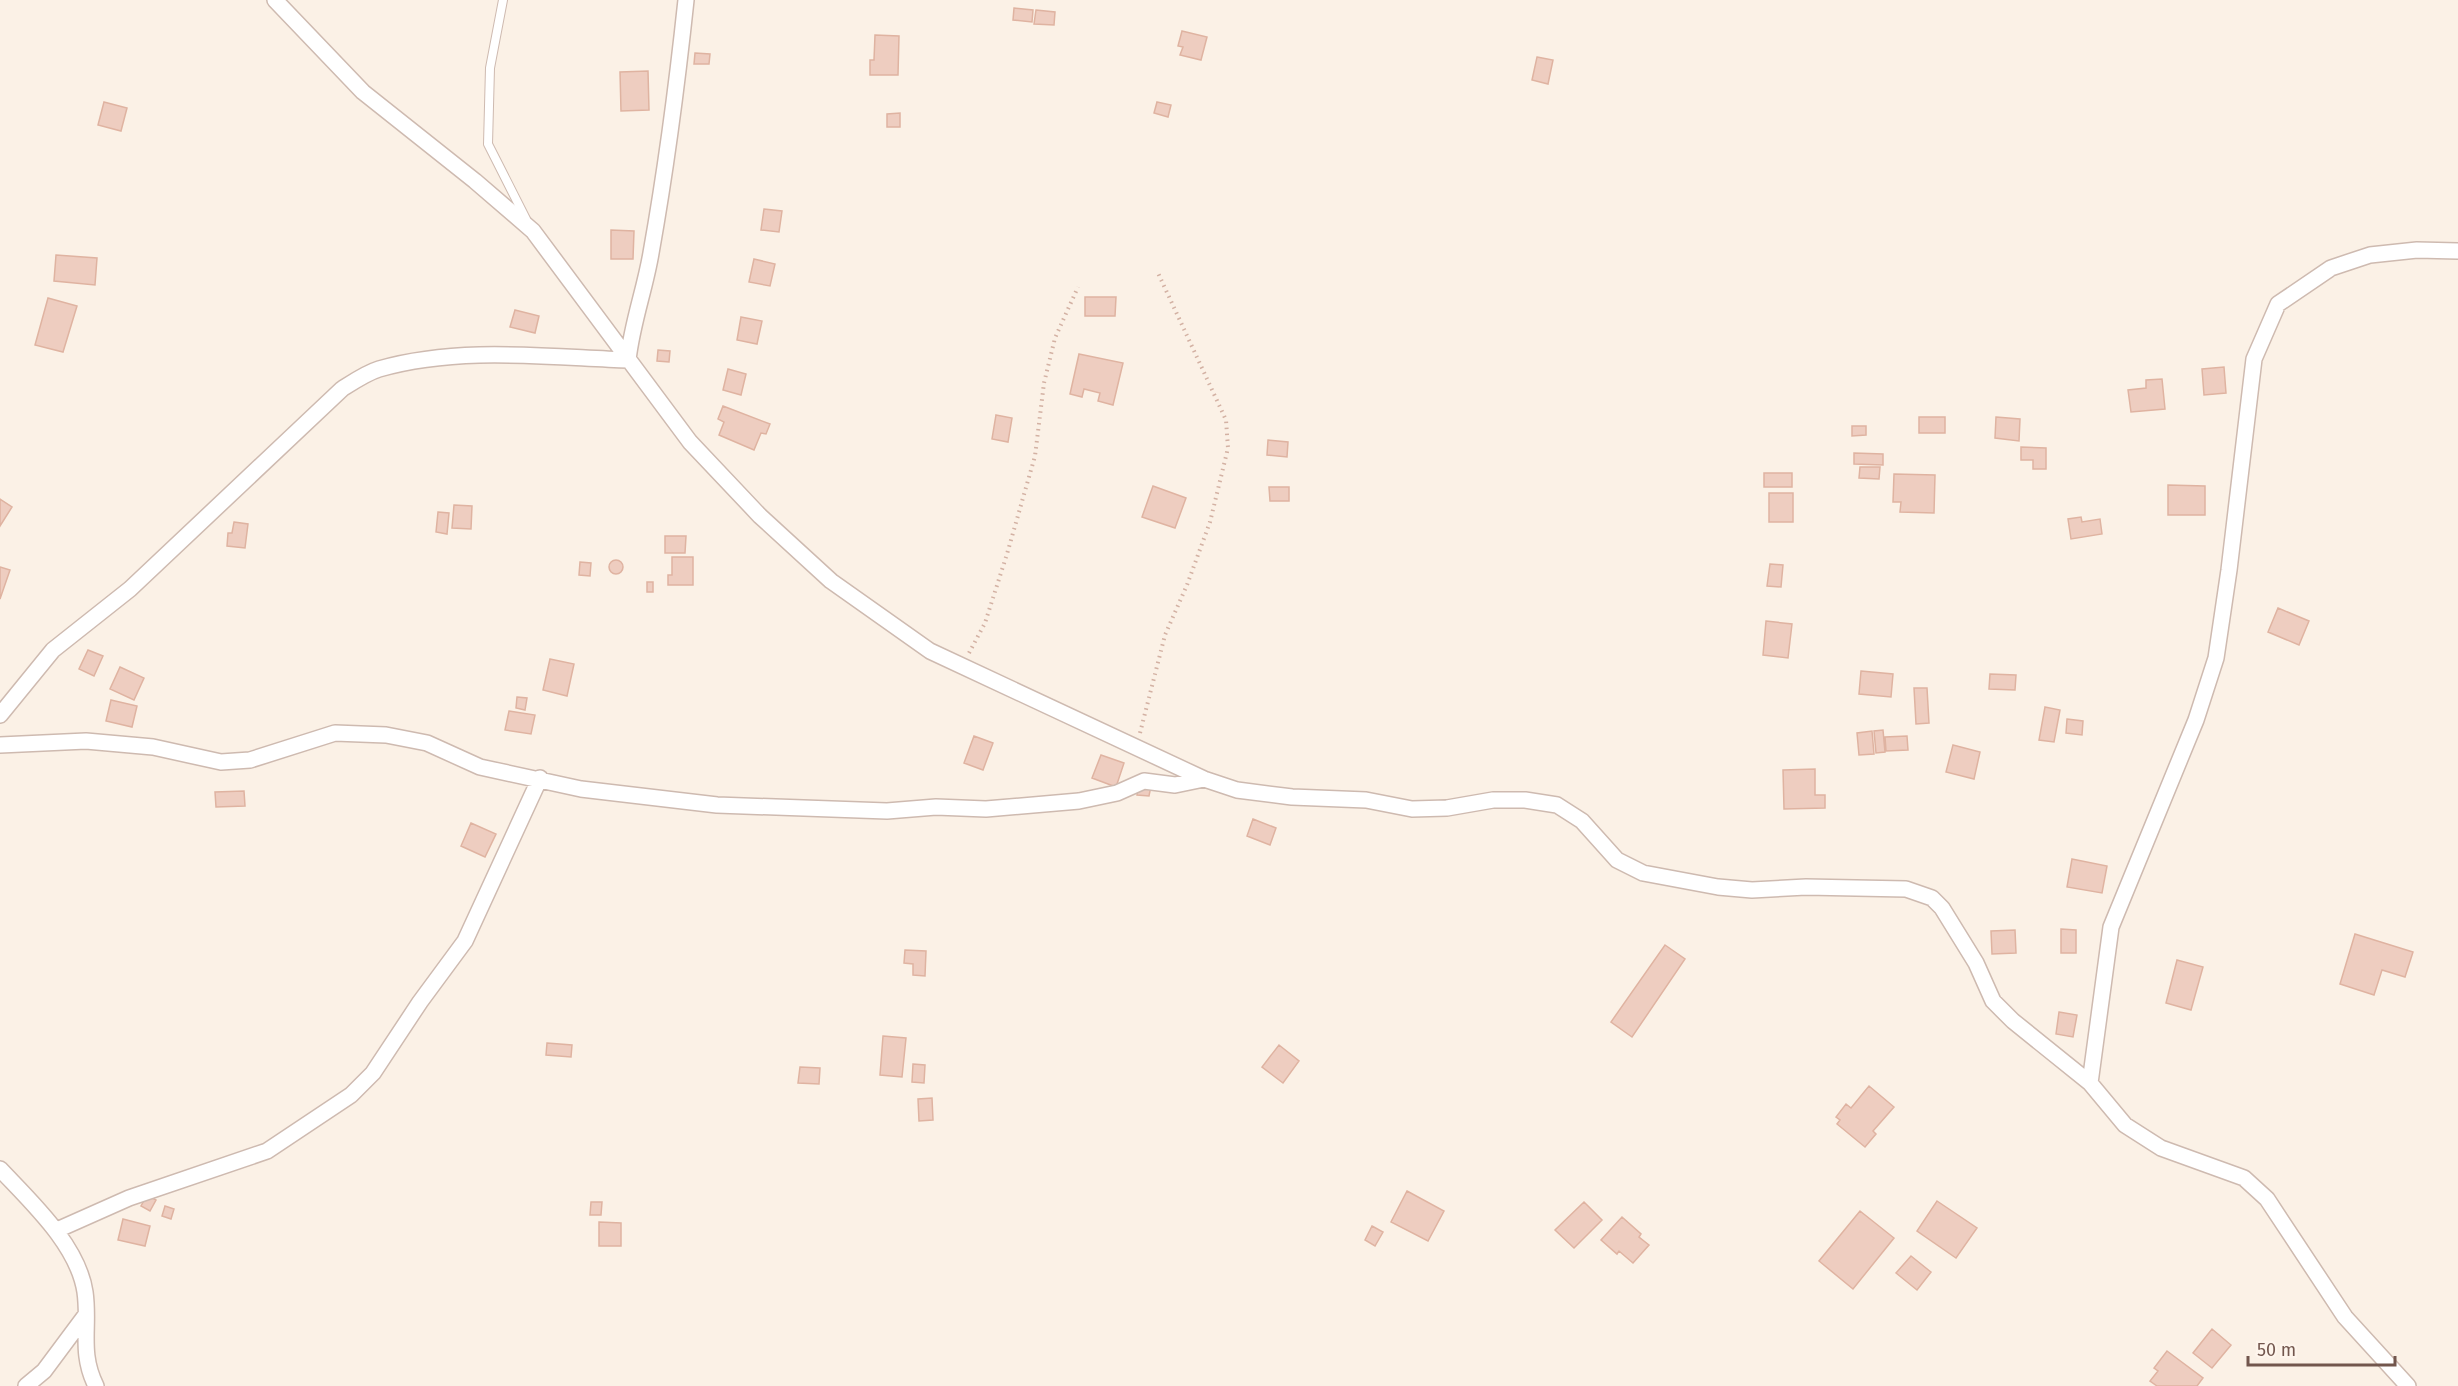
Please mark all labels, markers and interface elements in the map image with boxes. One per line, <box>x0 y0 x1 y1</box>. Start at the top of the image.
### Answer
scale bar <box>2248 1329 2395 1367</box>
text: 50 m <box>2257 1339 2296 1361</box>

